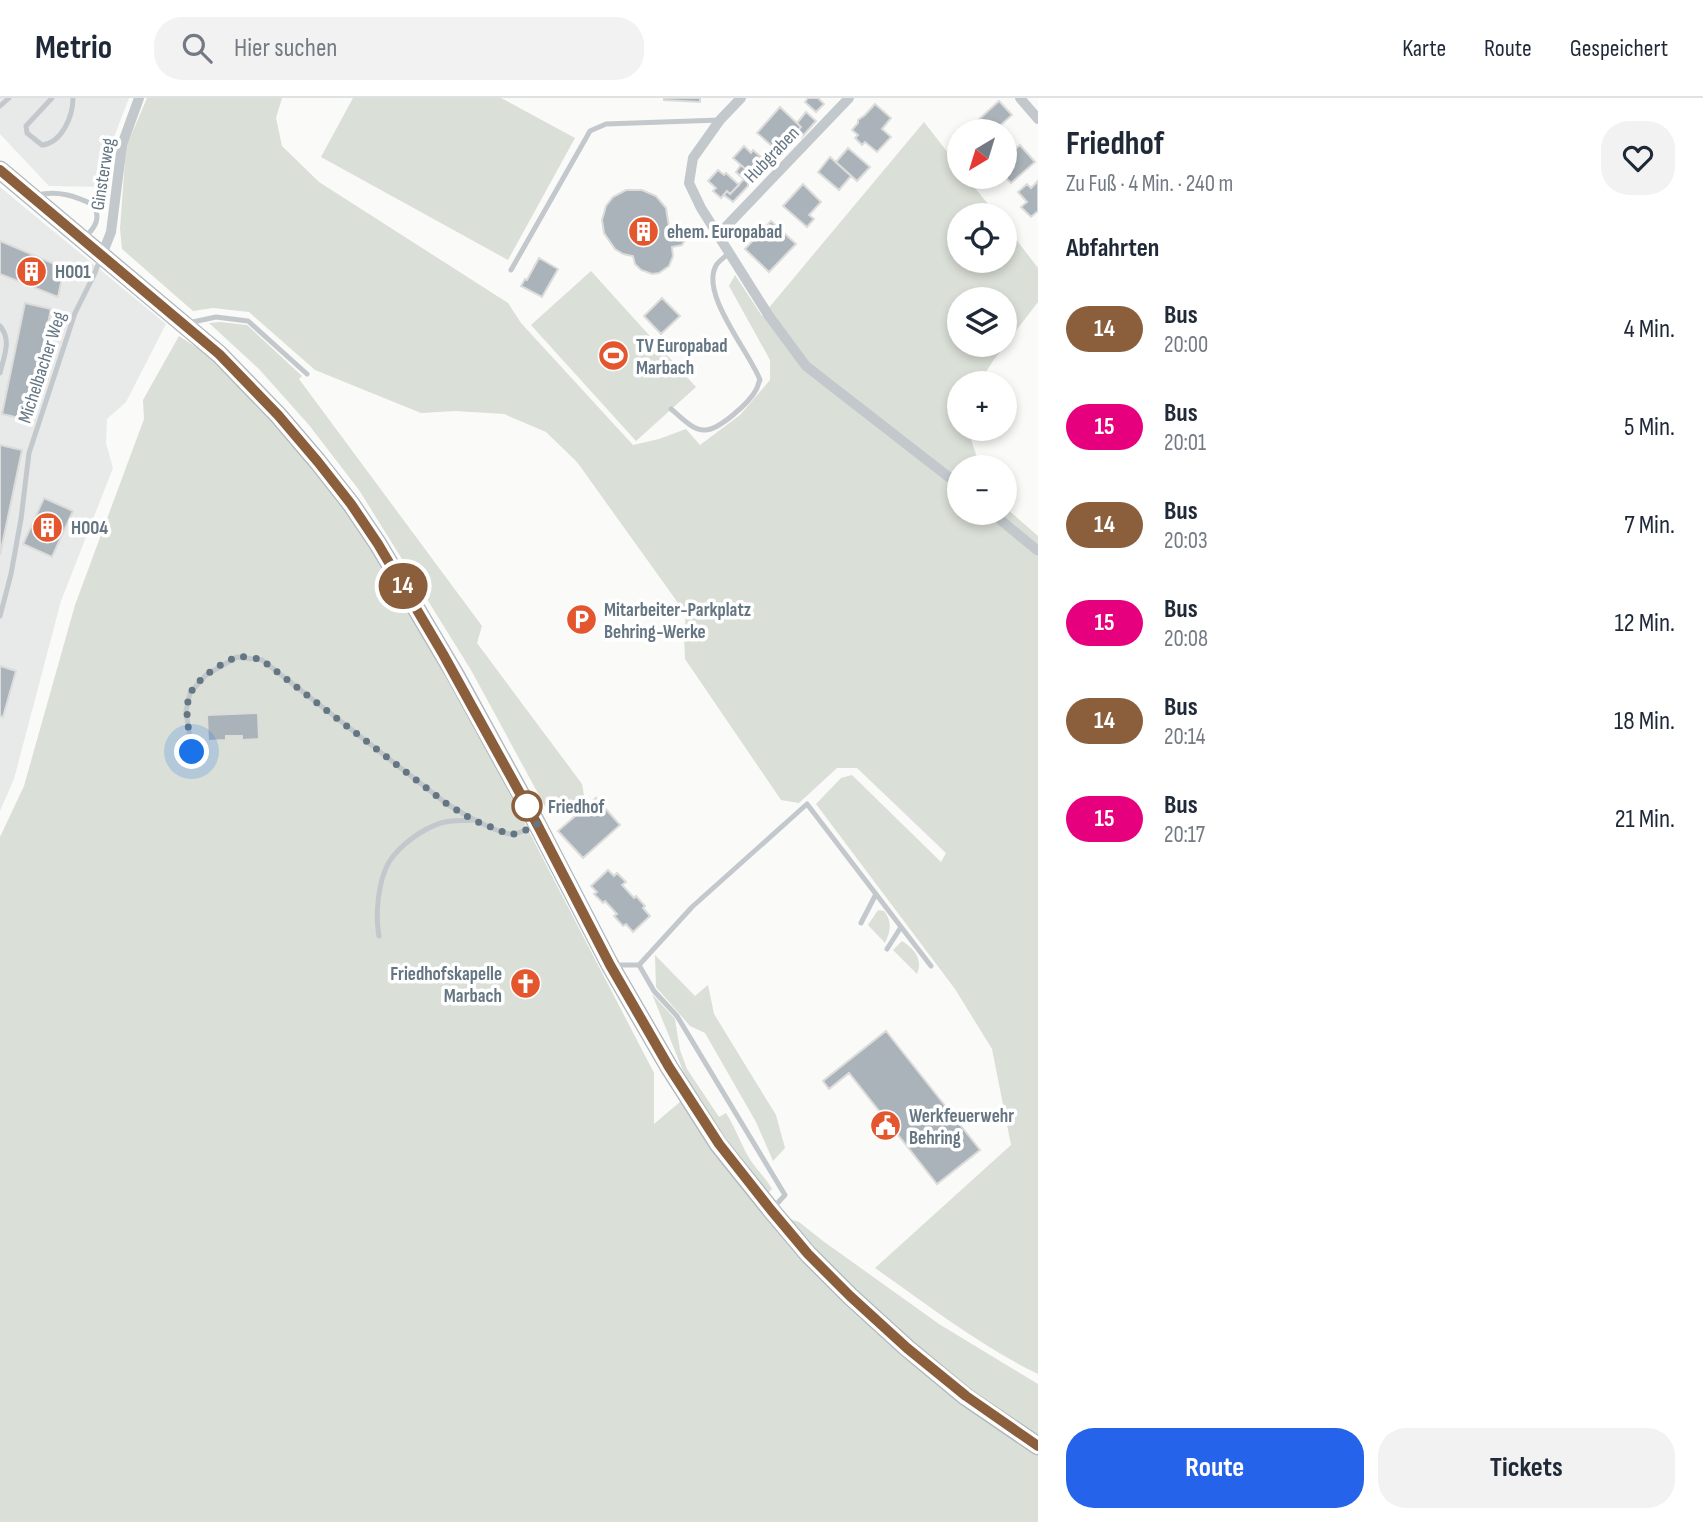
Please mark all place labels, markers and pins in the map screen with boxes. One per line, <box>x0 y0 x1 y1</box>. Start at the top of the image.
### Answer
building icon: ehem. Europabad <box>627 214 661 248</box>
place label: ehem. Europabad <box>667 221 782 244</box>
building icon: H001 <box>15 254 49 288</box>
place label: H001 <box>55 261 91 284</box>
place label: TV Europabad Marbach <box>636 335 727 380</box>
sports icon: TV Europabad Marbach <box>596 339 630 373</box>
building icon: H004 <box>31 510 65 544</box>
place label: H004 <box>71 517 108 540</box>
place label: Mitarbeiter-Parkplatz Behring-Werke <box>604 599 751 644</box>
parking icon: Mitarbeiter-Parkplatz Behring-Werke <box>564 603 598 637</box>
marker: Friedhof <box>512 791 542 821</box>
place label: Friedhof <box>548 796 606 819</box>
place label: Friedhofskapelle Marbach <box>390 963 502 1008</box>
church icon: Friedhofskapelle Marbach <box>508 967 542 1001</box>
place label: Werkfeuerwehr Behring <box>909 1105 1014 1150</box>
public building icon: Werkfeuerwehr Behring <box>869 1109 903 1143</box>

